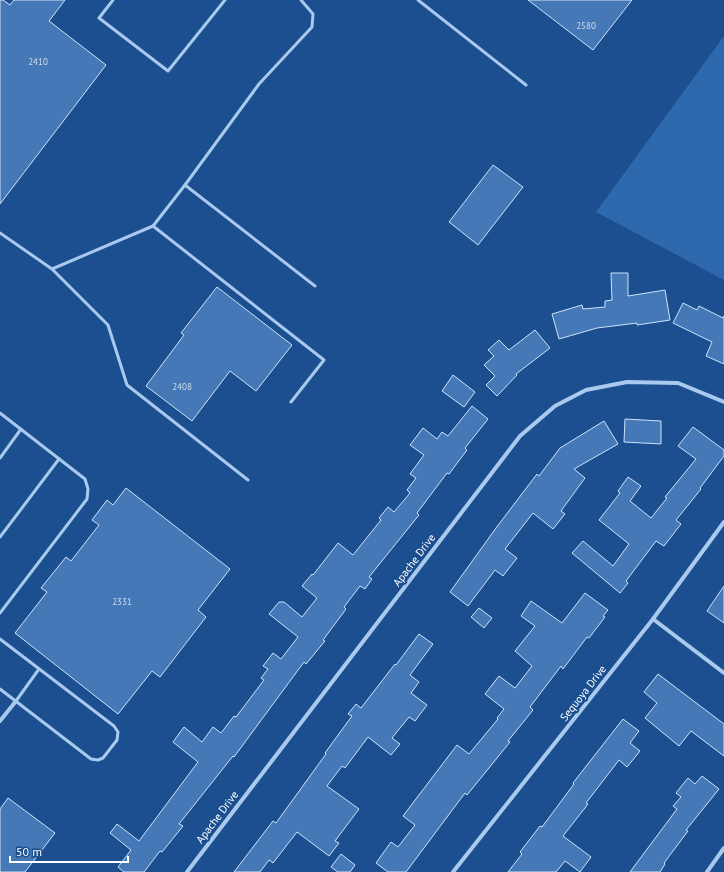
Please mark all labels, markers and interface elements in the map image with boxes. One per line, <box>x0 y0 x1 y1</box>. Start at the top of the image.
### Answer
house number: 2580 <box>576 20 596 31</box>
house number: 2410 <box>28 56 48 67</box>
house number: 2408 <box>172 381 192 392</box>
street label: Apache Drive <box>390 531 438 589</box>
house number: 2331 <box>112 596 132 607</box>
street label: Sequoya Drive <box>557 662 609 724</box>
street label: Apache Drive <box>193 788 241 846</box>
scale bar <box>10 838 128 864</box>
text: 50 m <box>16 844 42 859</box>

